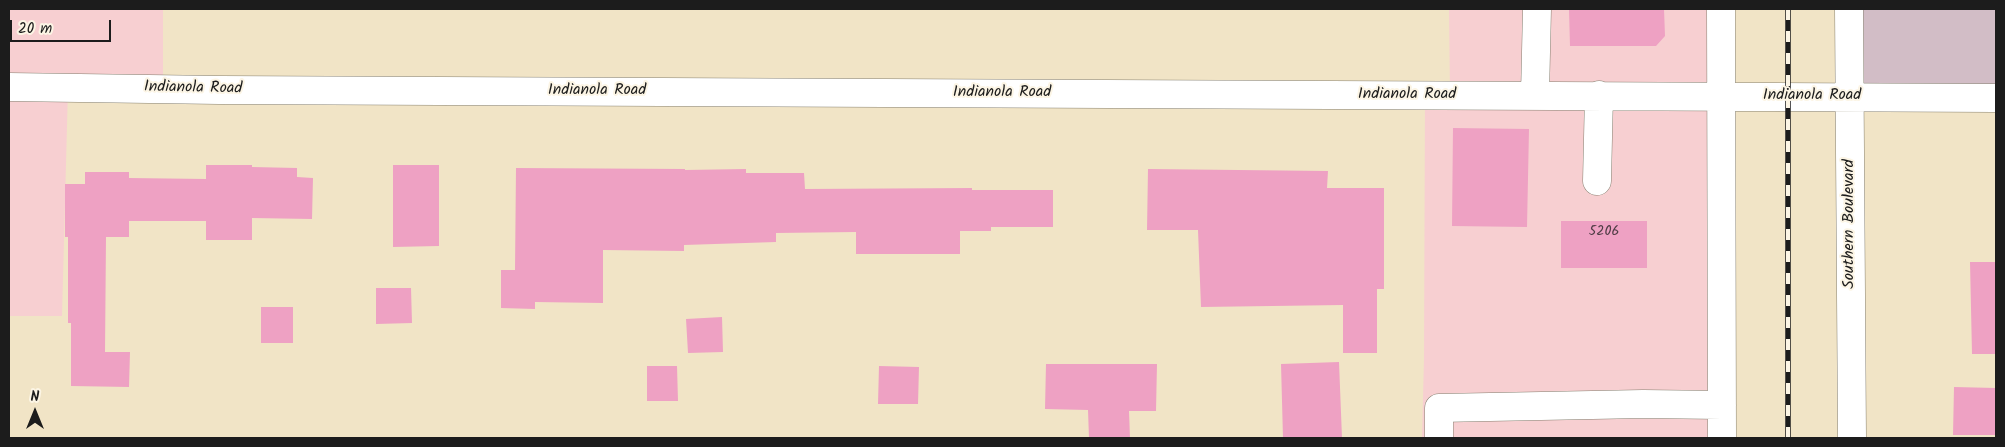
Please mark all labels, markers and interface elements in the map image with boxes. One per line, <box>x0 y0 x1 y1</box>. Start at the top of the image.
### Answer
scale bar <box>12 10 114 42</box>
text: 20 m <box>18 17 52 41</box>
street label: Indianola Road <box>144 79 242 99</box>
street label: Indianola Road <box>548 81 646 101</box>
street label: Indianola Road <box>953 83 1051 103</box>
street label: Indianola Road <box>1358 85 1456 105</box>
street label: Indianola Road <box>1763 86 1861 106</box>
street label: Southern Boulevard <box>1840 159 1860 289</box>
house number: 5206 <box>1589 225 1619 241</box>
text: N <box>31 386 39 408</box>
north arrow <box>10 387 60 437</box>

